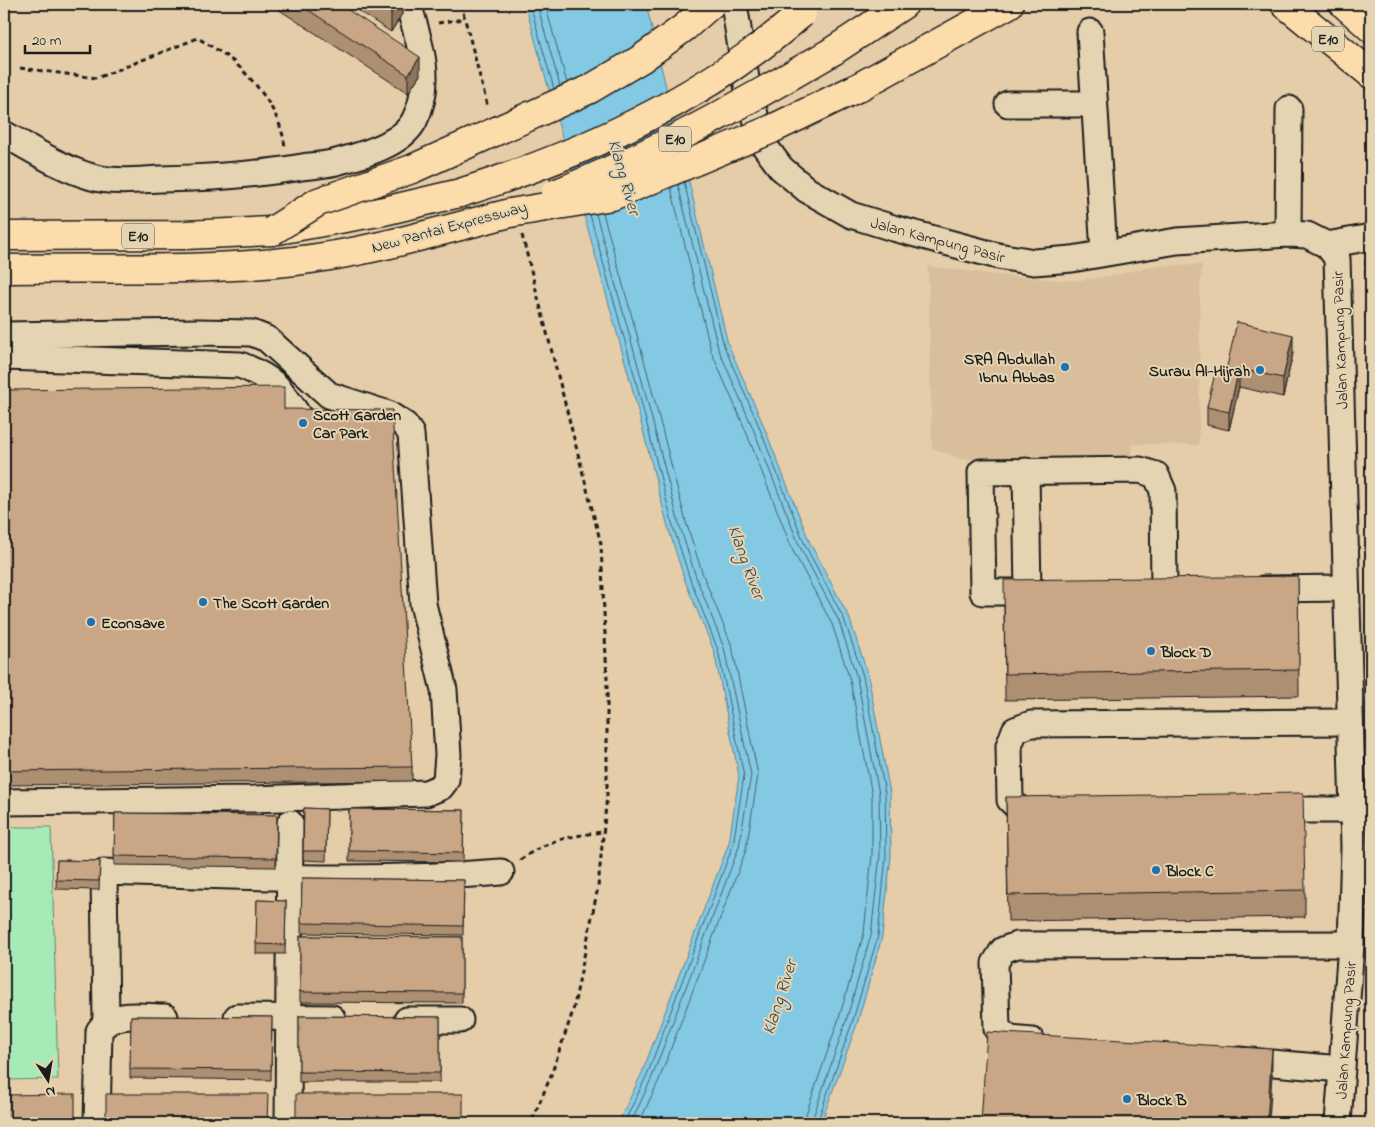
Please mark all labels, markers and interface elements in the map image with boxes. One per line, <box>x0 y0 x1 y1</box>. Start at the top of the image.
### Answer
scale bar <box>25 22 90 54</box>
road number: E10 <box>1312 26 1344 52</box>
text: 20 m <box>32 30 62 52</box>
road number: E10 <box>659 126 691 152</box>
water label: Klang River <box>600 137 647 221</box>
street label: New Pantai Expressway <box>369 196 530 260</box>
street label: Jalan Kampung Pasir <box>868 211 1007 270</box>
road number: E10 <box>122 224 154 248</box>
street label: Jalan Kampung Pasir <box>1327 270 1355 409</box>
place label: SRA Abdullah Ibnu Abbas <box>964 348 1055 390</box>
place label: Surau Al-Hijrah <box>1149 360 1250 384</box>
marker: SRA Abdullah Ibnu Abbas <box>1059 361 1071 373</box>
marker: Surau Al-Hijrah <box>1254 364 1266 376</box>
place label: Scott Garden Car Park <box>313 404 401 446</box>
marker: Scott Garden Car Park <box>297 417 309 429</box>
water label: Klang River <box>720 522 771 606</box>
place label: The Scott Garden <box>213 592 329 616</box>
marker: The Scott Garden <box>197 596 209 608</box>
place label: Econsave <box>101 612 165 636</box>
marker: Econsave <box>85 616 97 628</box>
place label: Block D <box>1160 641 1212 665</box>
marker: Block D <box>1145 645 1157 657</box>
place label: Block C <box>1165 860 1214 884</box>
marker: Block C <box>1150 864 1162 876</box>
water label: Klang River <box>757 955 806 1038</box>
street label: Jalan Kampung Pasir <box>1330 960 1364 1100</box>
north arrow <box>22 1054 72 1104</box>
text: N <box>44 1080 57 1103</box>
place label: Block B <box>1136 1089 1187 1113</box>
marker: Block B <box>1121 1093 1133 1105</box>

